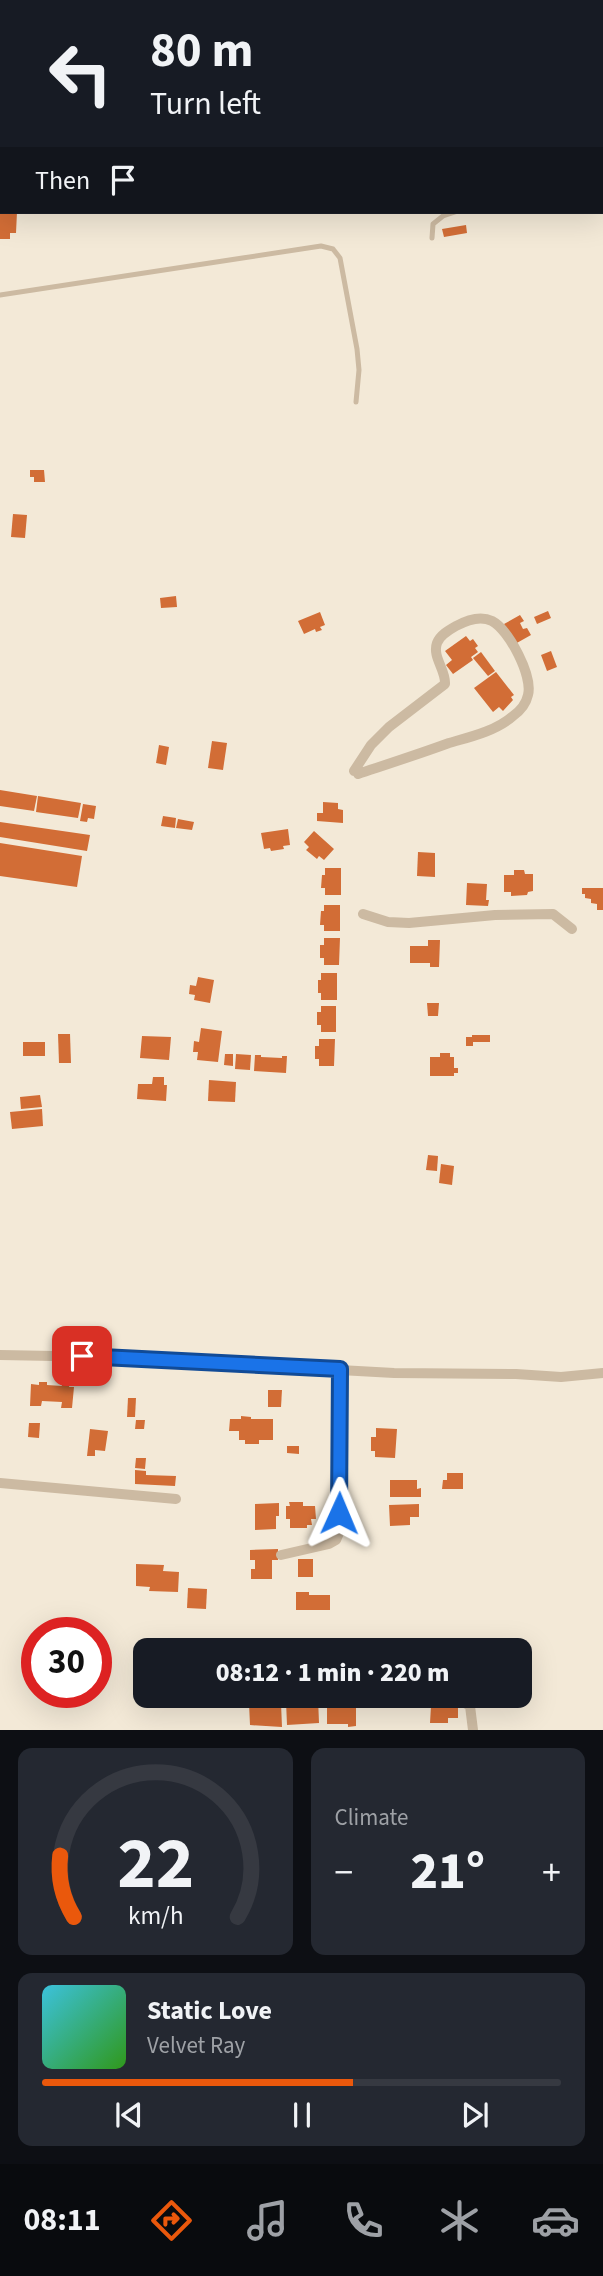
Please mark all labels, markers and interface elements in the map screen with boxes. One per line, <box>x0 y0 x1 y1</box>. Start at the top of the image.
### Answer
text: 80 m <box>150 16 254 86</box>
icon: left <box>35 28 126 119</box>
text: Turn left <box>150 81 261 127</box>
icon: arrive <box>104 161 142 199</box>
text: Then <box>35 162 90 199</box>
pin <box>52 1326 112 1386</box>
icon: arrive <box>63 1337 101 1375</box>
position arrow <box>302 1476 376 1550</box>
speed limit sign: 30 <box>21 1617 112 1708</box>
text: 08:12 · 1 min · 220 m <box>216 1654 449 1691</box>
text: Climate <box>335 1801 408 1834</box>
text: 22 <box>117 1813 194 1917</box>
text: 21° <box>410 1835 485 1909</box>
text: − <box>335 1846 353 1900</box>
text: + <box>542 1846 561 1900</box>
text: km/h <box>128 1898 183 1934</box>
text: Static Love <box>147 1992 272 2029</box>
text: Velvet Ray <box>147 2029 245 2062</box>
icon: previous <box>110 2096 148 2134</box>
icon: pause <box>283 2096 321 2134</box>
icon: next <box>456 2096 494 2134</box>
icon: directions <box>147 2196 196 2245</box>
icon: music <box>243 2196 292 2245</box>
icon: phone <box>339 2196 388 2245</box>
icon: climate <box>435 2196 484 2245</box>
icon: car <box>531 2196 580 2245</box>
text: 08:11 <box>23 2197 101 2243</box>

